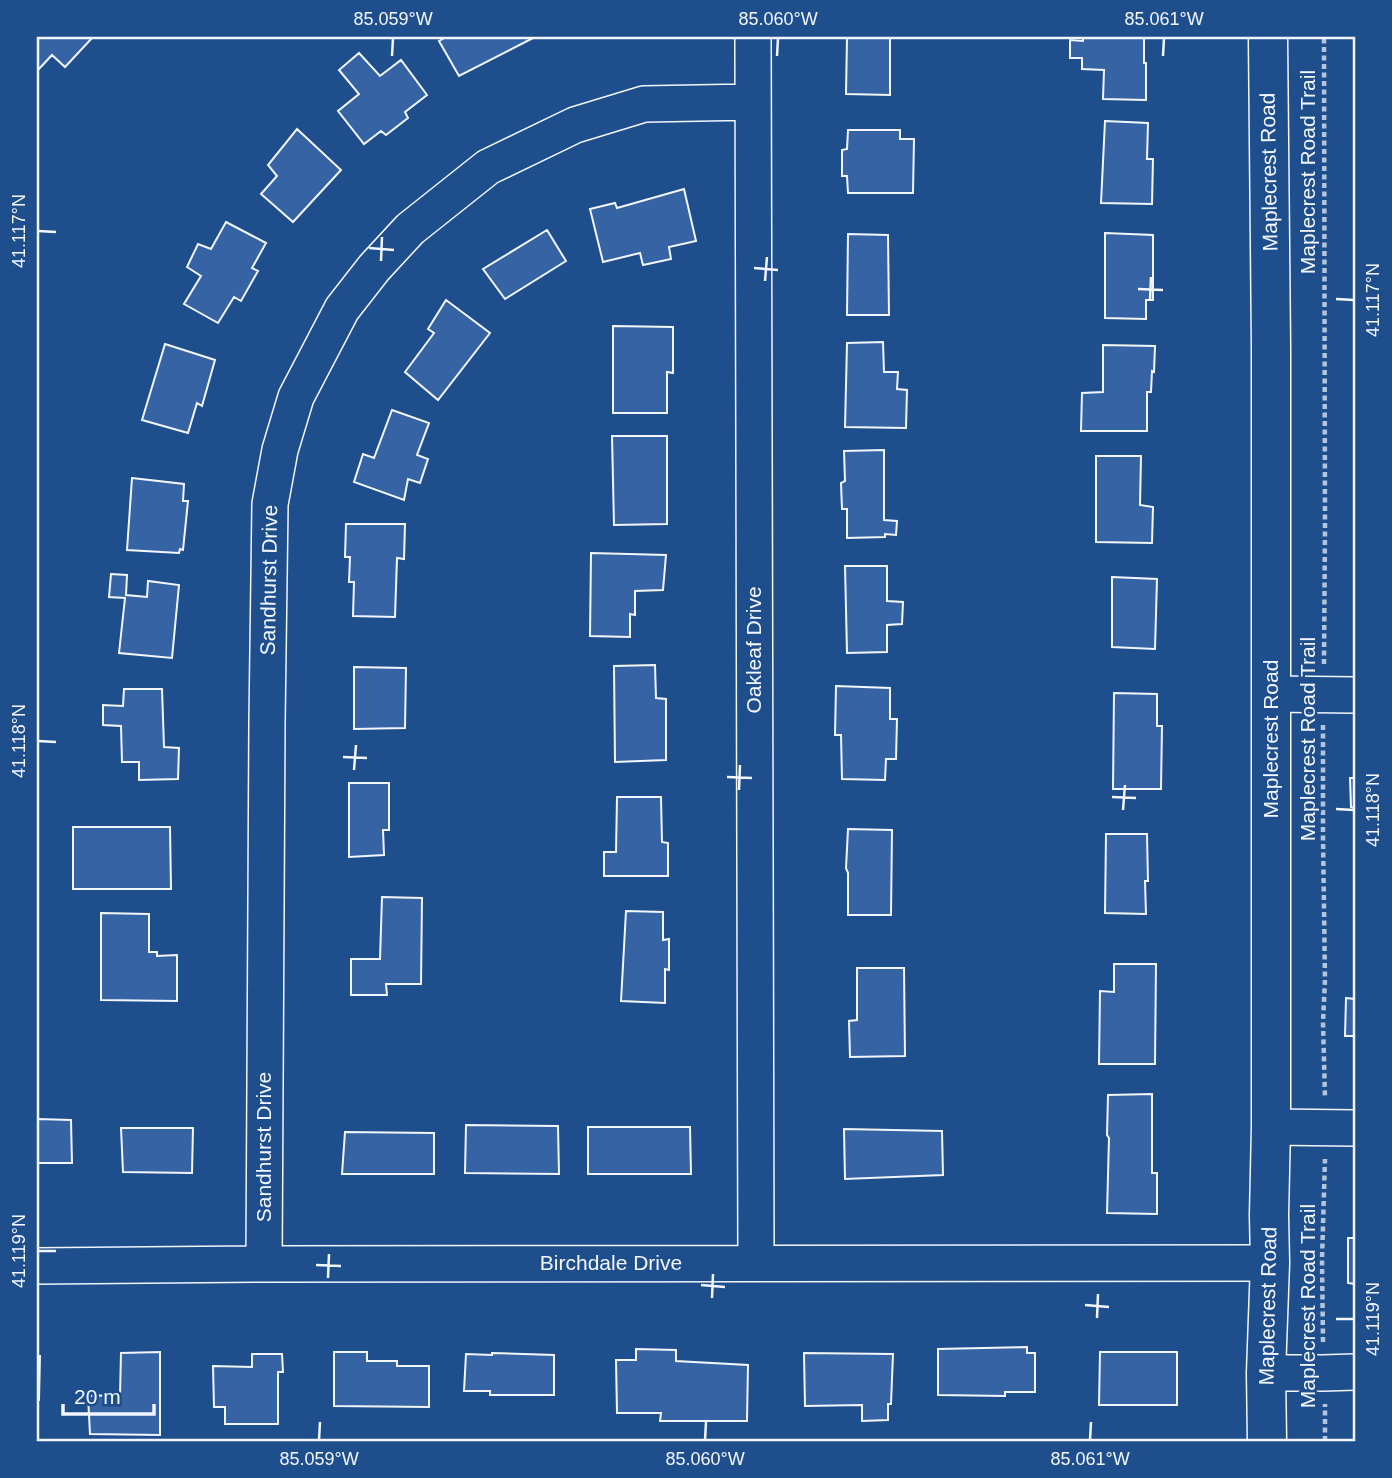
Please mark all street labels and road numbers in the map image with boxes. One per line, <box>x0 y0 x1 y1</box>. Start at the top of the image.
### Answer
street label: Maplecrest Road Trail <box>1296 70 1319 274</box>
street label: Maplecrest Road <box>1256 92 1281 252</box>
street label: Sandhurst Drive <box>256 505 281 655</box>
street label: Oakleaf Drive <box>742 586 765 714</box>
street label: Maplecrest Road Trail <box>1296 637 1319 841</box>
street label: Maplecrest Road <box>1259 660 1282 818</box>
street label: Sandhurst Drive <box>252 1072 275 1222</box>
street label: Maplecrest Road Trail <box>1296 1204 1319 1408</box>
street label: Maplecrest Road <box>1255 1226 1280 1386</box>
street label: Birchdale Drive <box>540 1251 682 1274</box>

